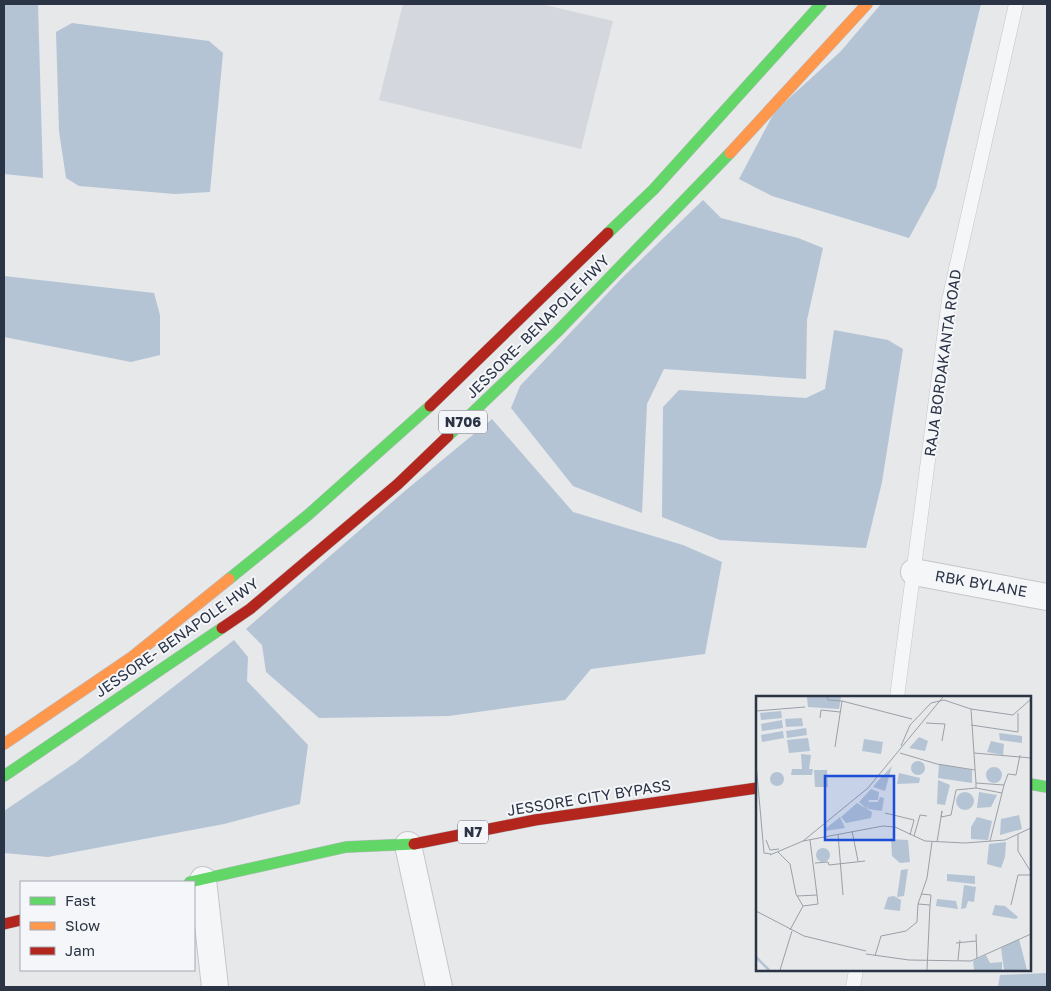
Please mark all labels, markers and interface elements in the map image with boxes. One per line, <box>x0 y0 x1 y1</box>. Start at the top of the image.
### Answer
street label: JESSORE- BENAPOLE HWY <box>462 251 613 402</box>
street label: RAJA BORDAKANTA ROAD <box>920 268 964 458</box>
road number: N706 <box>439 411 487 434</box>
street label: RBK BYLANE <box>934 566 1029 600</box>
street label: JESSORE- BENAPOLE HWY <box>91 574 262 701</box>
inset map <box>756 696 1031 971</box>
street label: JESSORE CITY BYPASS <box>506 775 672 819</box>
road number: N7 <box>458 820 488 844</box>
legend <box>20 881 195 971</box>
text: Fast <box>65 891 96 909</box>
text: Slow <box>65 916 100 934</box>
text: Jam <box>65 941 95 959</box>

